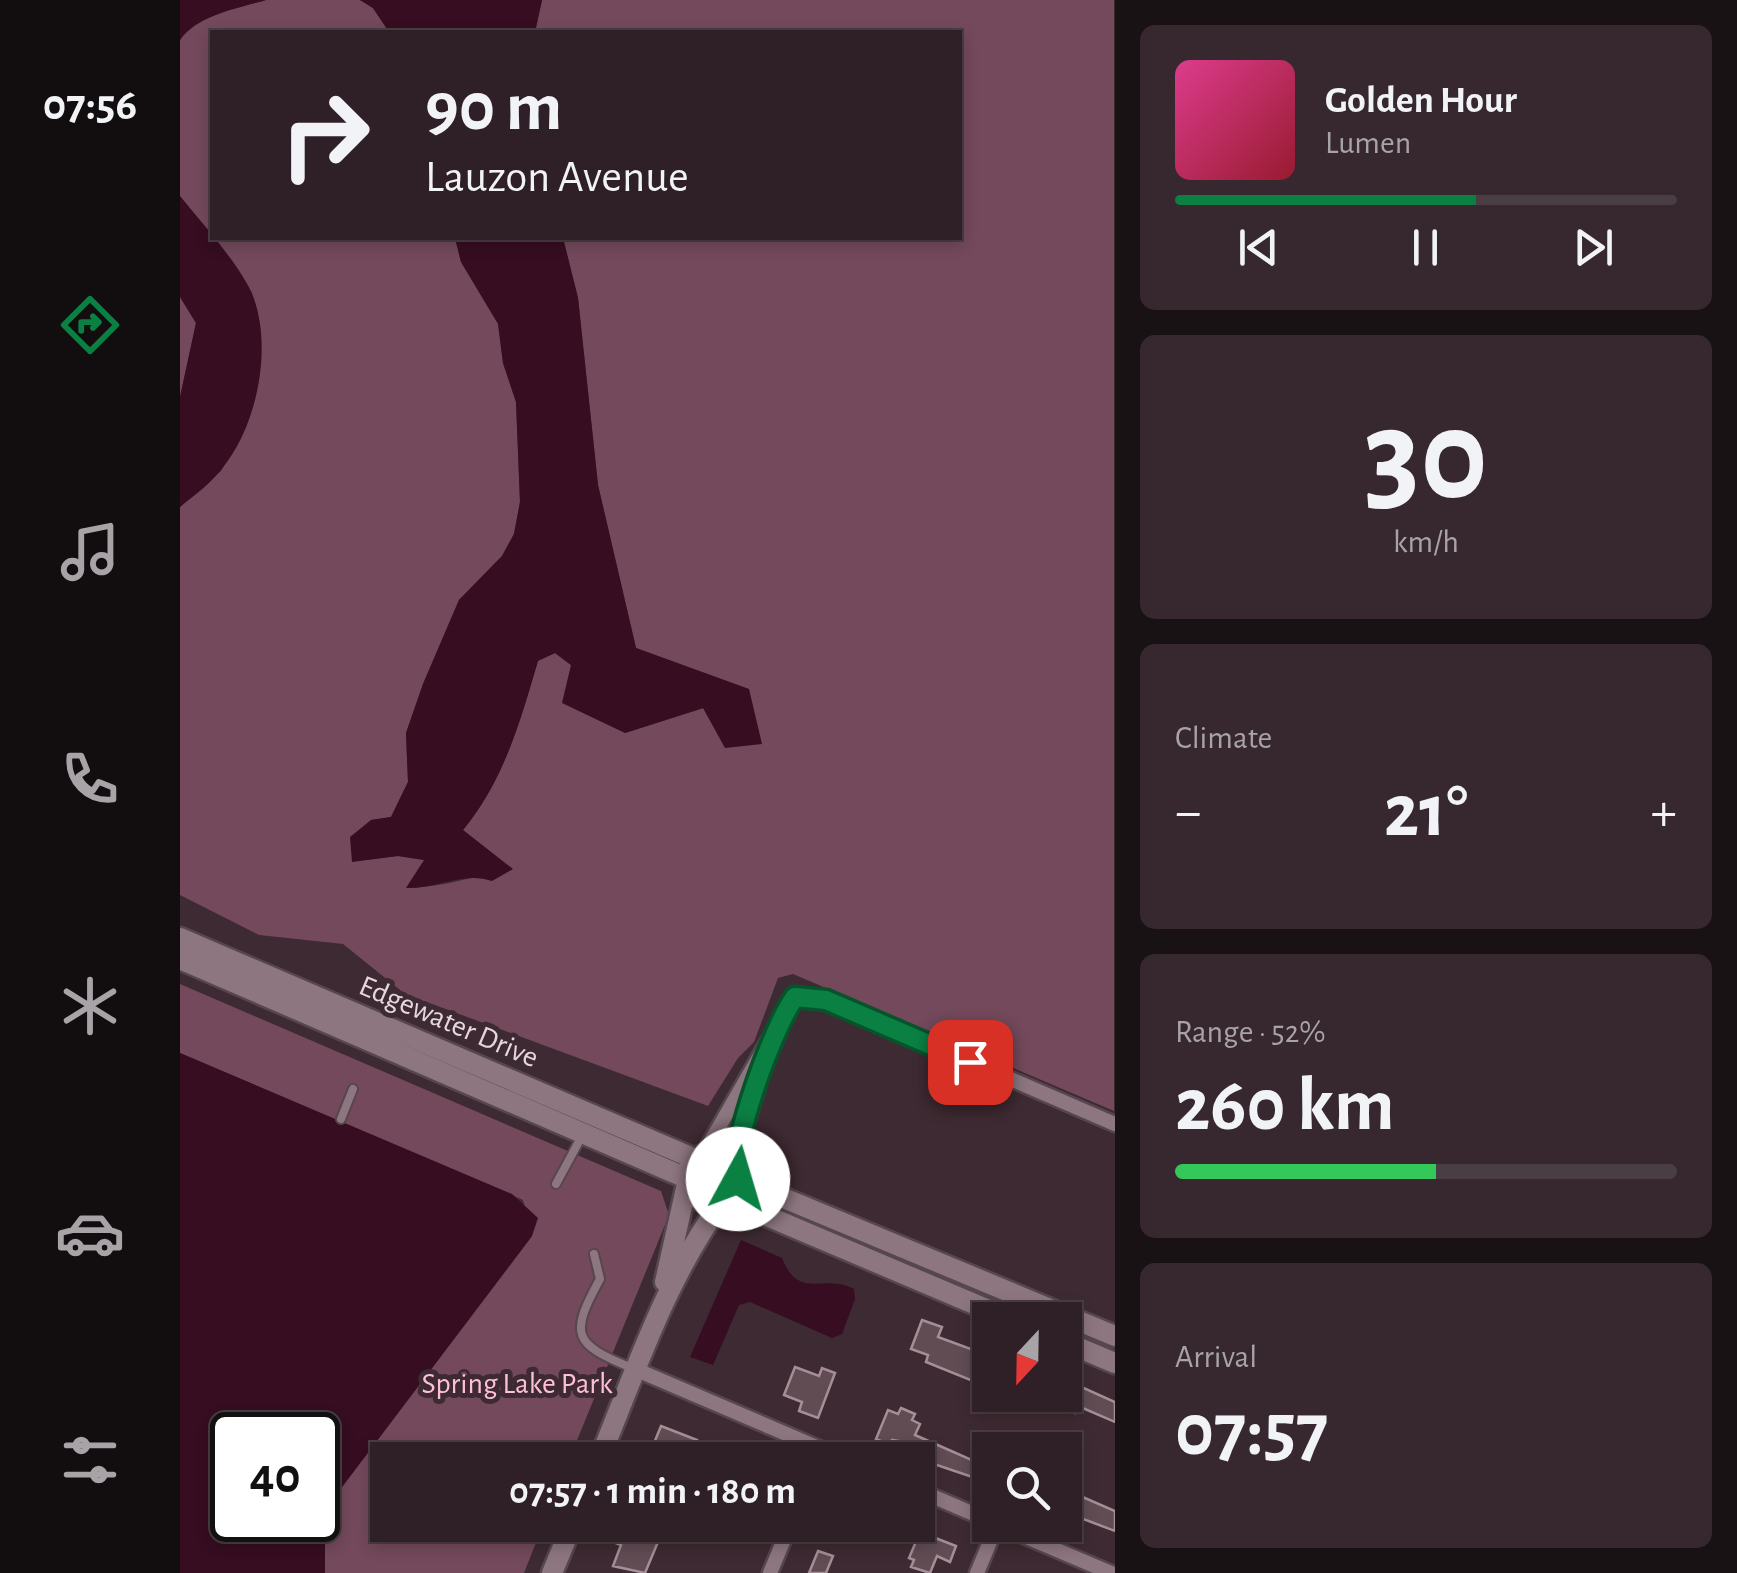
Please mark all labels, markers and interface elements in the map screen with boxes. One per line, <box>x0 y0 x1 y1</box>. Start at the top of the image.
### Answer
icon: right <box>260 70 390 200</box>
text: 90 m <box>425 73 562 143</box>
text: Golden Hour <box>1325 82 1517 120</box>
text: 07:56 <box>43 83 137 128</box>
text: Lumen <box>1325 127 1411 159</box>
text: Lauzon Avenue <box>425 155 689 200</box>
icon: previous <box>1231 220 1286 275</box>
icon: pause <box>1398 220 1453 275</box>
icon: next <box>1566 220 1621 275</box>
icon: directions <box>55 290 125 360</box>
text: 30 <box>1364 393 1488 523</box>
icon: music <box>55 517 125 587</box>
text: km/h <box>1393 526 1459 558</box>
text: Climate <box>1175 722 1272 754</box>
icon: phone <box>55 744 125 814</box>
text: 21° <box>1384 775 1468 850</box>
text: − <box>1175 785 1201 840</box>
text: + <box>1651 785 1677 840</box>
icon: climate <box>55 971 125 1041</box>
street label: Edgewater Drive <box>355 971 543 1073</box>
text: Range · 52% <box>1175 1016 1326 1048</box>
pin <box>928 1020 1013 1105</box>
icon: arrive <box>943 1035 998 1090</box>
text: 260 km <box>1175 1069 1395 1144</box>
position arrow <box>686 1127 790 1231</box>
icon: car <box>55 1198 125 1268</box>
north arrow <box>972 1302 1082 1412</box>
map controls <box>972 1302 1082 1542</box>
text: Arrival <box>1175 1341 1257 1373</box>
park label: Spring Lake Park <box>421 1369 613 1399</box>
text: 07:57 <box>1175 1394 1328 1469</box>
speed limit sign: 40 <box>210 1412 340 1542</box>
icon: filters <box>55 1425 125 1495</box>
button: search <box>972 1432 1082 1542</box>
text: 07:57 · 1 min · 180 m <box>509 1473 796 1511</box>

